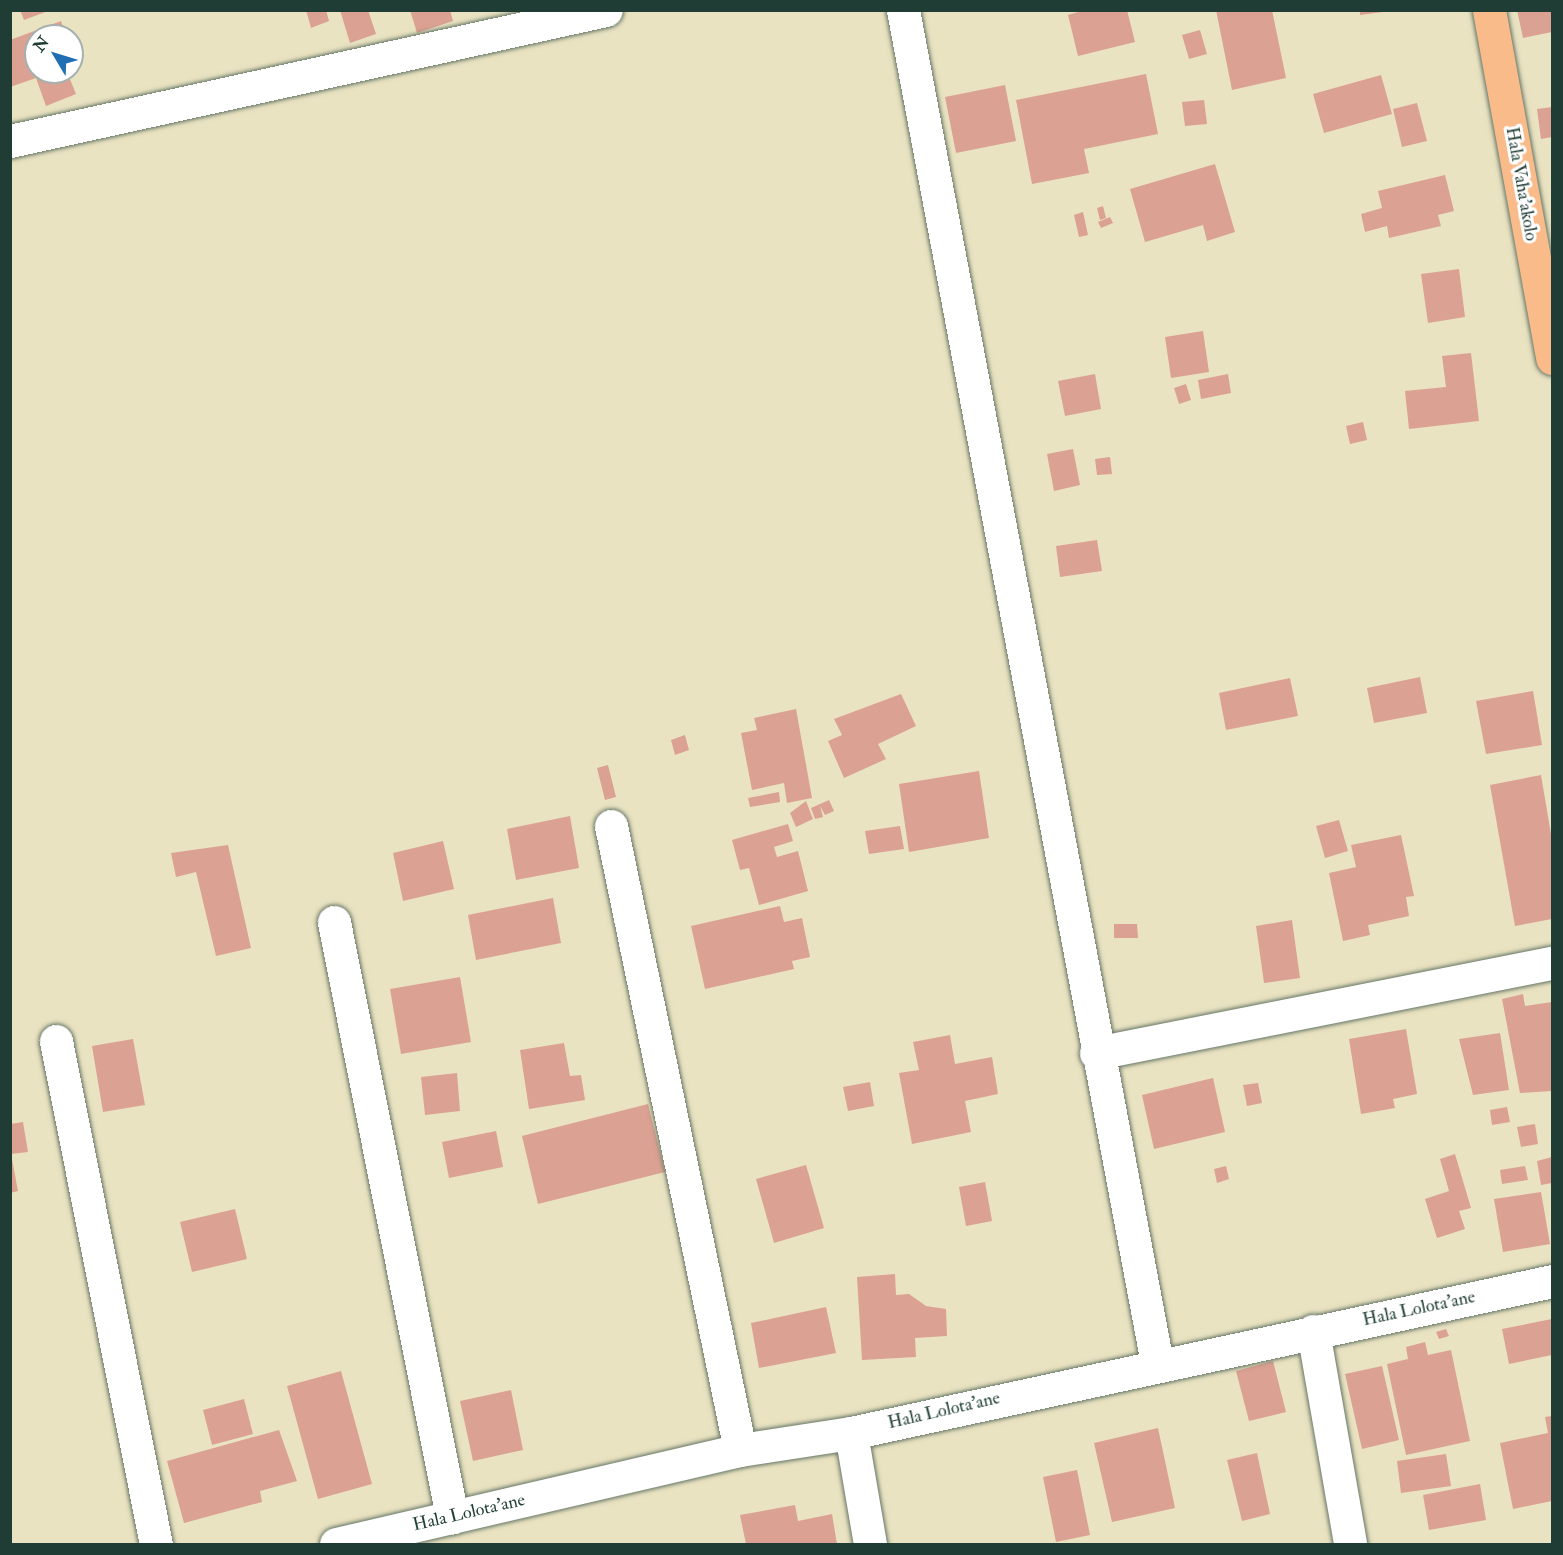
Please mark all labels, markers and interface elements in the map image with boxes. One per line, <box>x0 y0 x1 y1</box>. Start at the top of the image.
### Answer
north arrow <box>24 24 84 84</box>
text: N <box>29 32 54 56</box>
street label: Hala Vaha'akolo <box>1500 125 1542 243</box>
street label: Hala Lolota'ane <box>1361 1287 1477 1331</box>
street label: Hala Lolota'ane <box>886 1388 1002 1434</box>
street label: Hala Lolota'ane <box>411 1490 527 1536</box>

